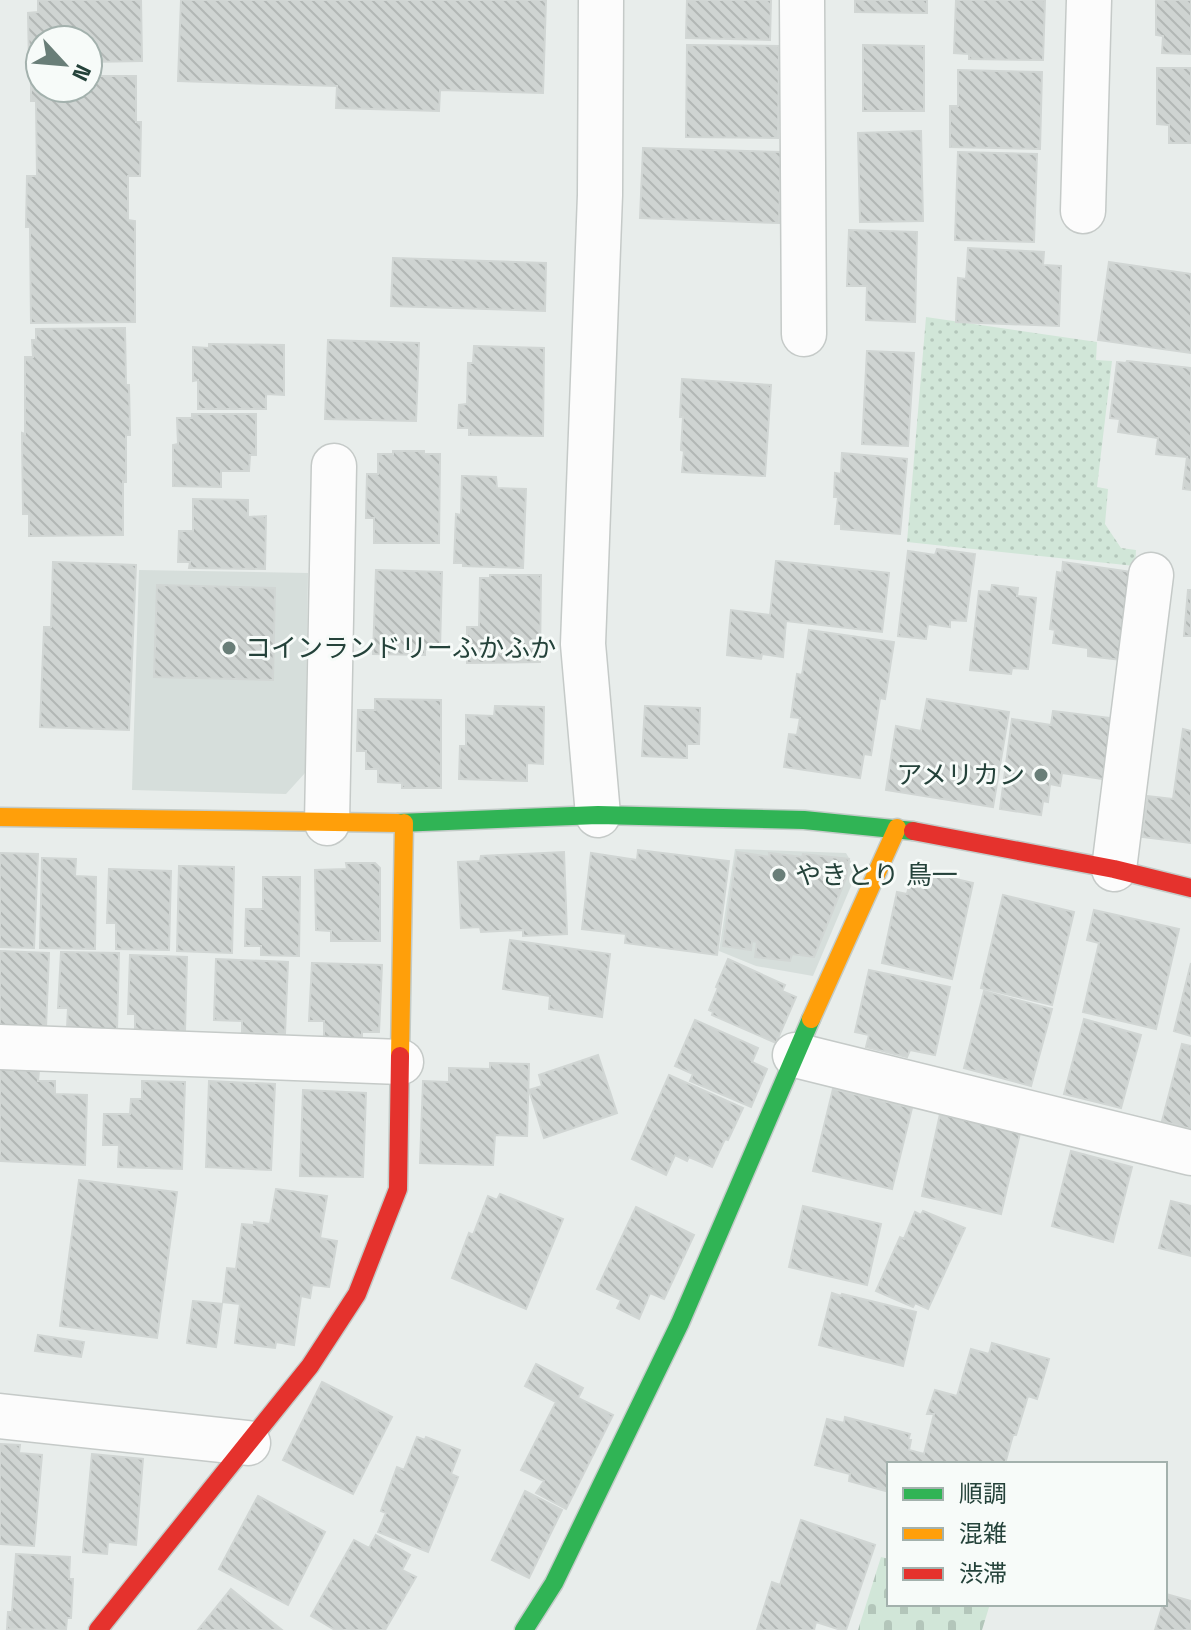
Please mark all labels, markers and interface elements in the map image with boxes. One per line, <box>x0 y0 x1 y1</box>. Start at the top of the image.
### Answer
north arrow <box>24 24 104 104</box>
text: N <box>66 60 98 86</box>
place label: コインランドリーふかふか <box>245 631 556 665</box>
marker: コインランドリーふかふか <box>220 639 238 657</box>
place label: アメリカン <box>896 758 1025 792</box>
marker: アメリカン <box>1032 766 1050 784</box>
place label: やきとり 鳥一 <box>795 858 958 892</box>
marker: やきとり 鳥一 <box>770 866 788 884</box>
legend <box>887 1462 1167 1606</box>
text: 順調 <box>959 1478 1007 1509</box>
text: 混雑 <box>959 1518 1007 1549</box>
text: 渋滞 <box>959 1558 1007 1589</box>

